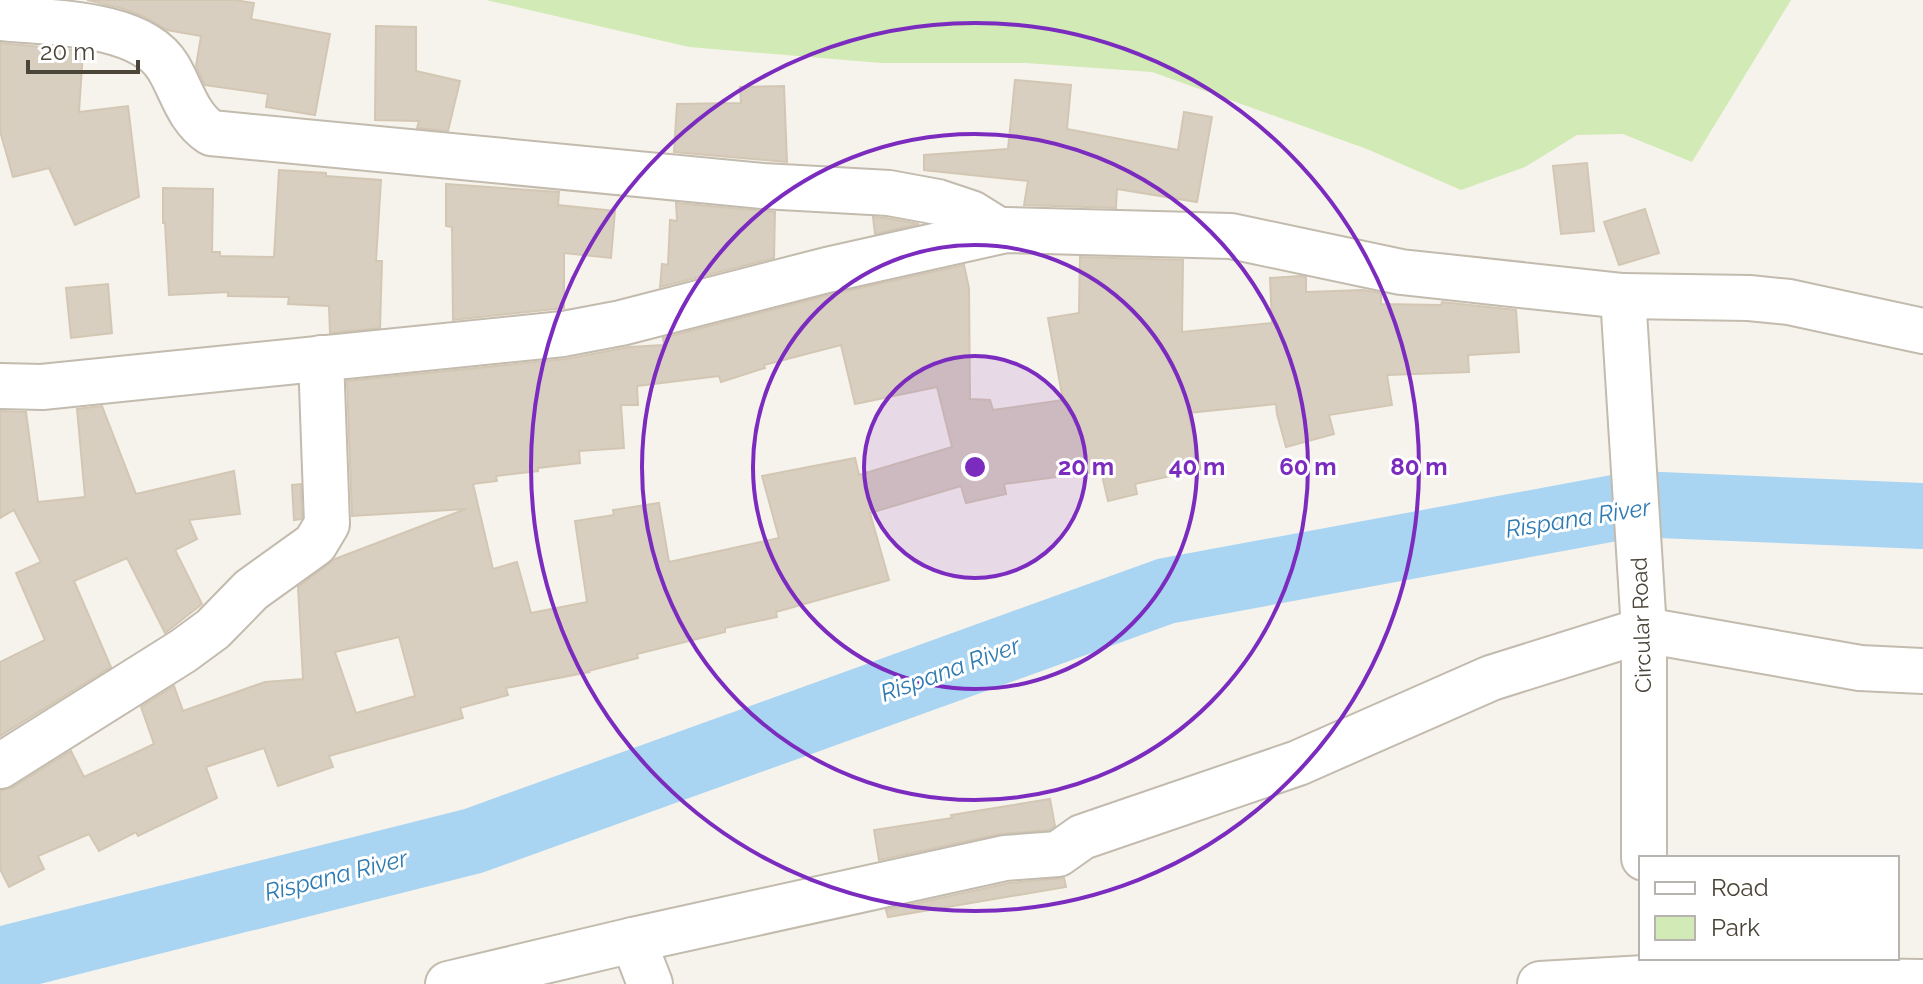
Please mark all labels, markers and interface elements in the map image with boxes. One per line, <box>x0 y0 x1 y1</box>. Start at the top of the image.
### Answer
scale bar <box>28 24 138 74</box>
text: 20 m <box>40 37 95 66</box>
text: 20 m <box>1058 452 1114 481</box>
text: 40 m <box>1169 452 1225 481</box>
text: 60 m <box>1279 452 1337 481</box>
text: 80 m <box>1390 452 1448 481</box>
centre of rings <box>961 453 989 481</box>
water label: Rispana River <box>1503 492 1653 544</box>
street label: Circular Road <box>1626 557 1656 693</box>
water label: Rispana River <box>876 630 1024 708</box>
water label: Rispana River <box>262 843 411 907</box>
legend <box>1639 856 1899 960</box>
text: Road <box>1711 873 1769 902</box>
text: Park <box>1711 913 1760 942</box>

